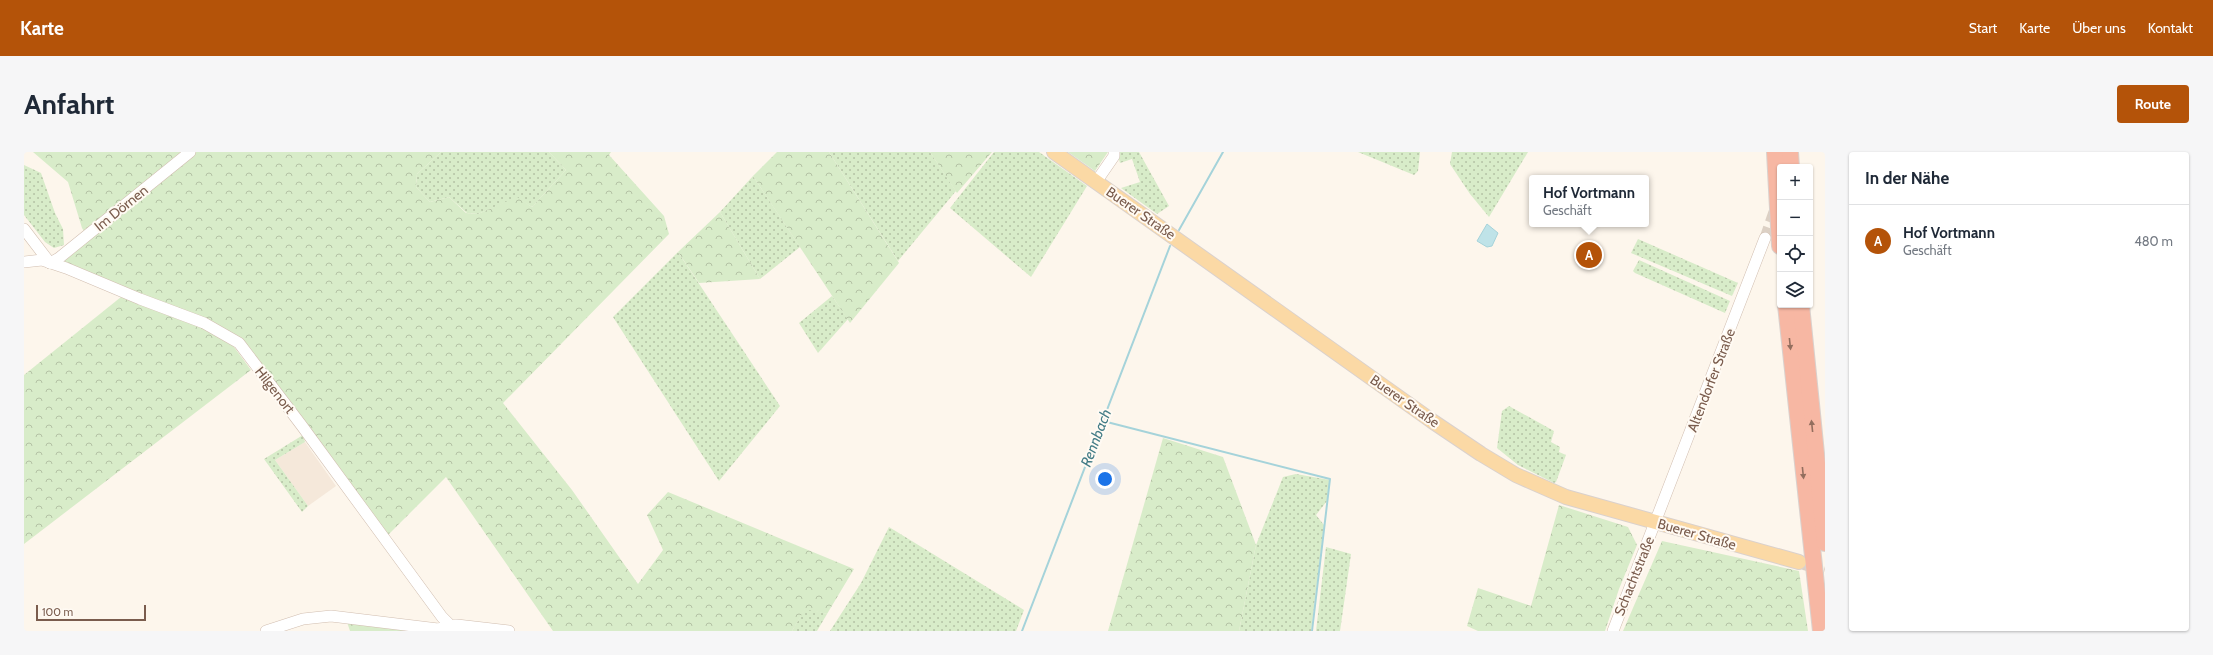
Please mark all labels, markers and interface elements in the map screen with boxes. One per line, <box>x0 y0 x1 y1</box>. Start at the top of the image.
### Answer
text: Karte <box>20 17 64 40</box>
text: Start <box>1969 19 1997 37</box>
text: Karte <box>2019 19 2050 37</box>
text: Über uns <box>2072 19 2126 37</box>
text: Kontakt <box>2148 19 2193 37</box>
button: Route <box>2117 85 2189 123</box>
text: Anfahrt <box>24 87 114 121</box>
map controls <box>1777 164 1813 308</box>
button: + <box>1777 164 1813 200</box>
text: In der Nähe <box>1865 168 1949 188</box>
popup <box>1529 175 1649 227</box>
street label: Im Dörnen <box>90 181 152 235</box>
street label: Buerer Straße <box>1103 182 1179 244</box>
text: Hof Vortmann <box>1543 184 1635 202</box>
button: − <box>1777 200 1813 236</box>
text: Geschäft <box>1543 202 1592 218</box>
text: Hof Vortmann <box>1903 224 1995 242</box>
text: A <box>1874 233 1882 249</box>
text: 480 m <box>2134 233 2173 249</box>
button: locate <box>1777 236 1813 272</box>
pin: A <box>1576 240 1602 270</box>
text: Geschäft <box>1903 242 1952 258</box>
button: layers <box>1777 272 1813 308</box>
street label: Altendorfer Straße <box>1683 326 1739 434</box>
one-way arrow <box>1787 338 1793 350</box>
street label: Hilgenort <box>251 363 299 417</box>
street label: Buerer Straße <box>1367 370 1443 432</box>
water label: Rennbach <box>1077 407 1115 469</box>
one-way arrow <box>1809 420 1816 432</box>
one-way arrow <box>1800 467 1807 479</box>
your location <box>1095 469 1115 489</box>
street label: Buerer Straße <box>1656 514 1738 554</box>
street label: Schachtstraße <box>1610 534 1658 618</box>
scale bar <box>36 603 146 622</box>
text: 100 m <box>42 605 73 619</box>

